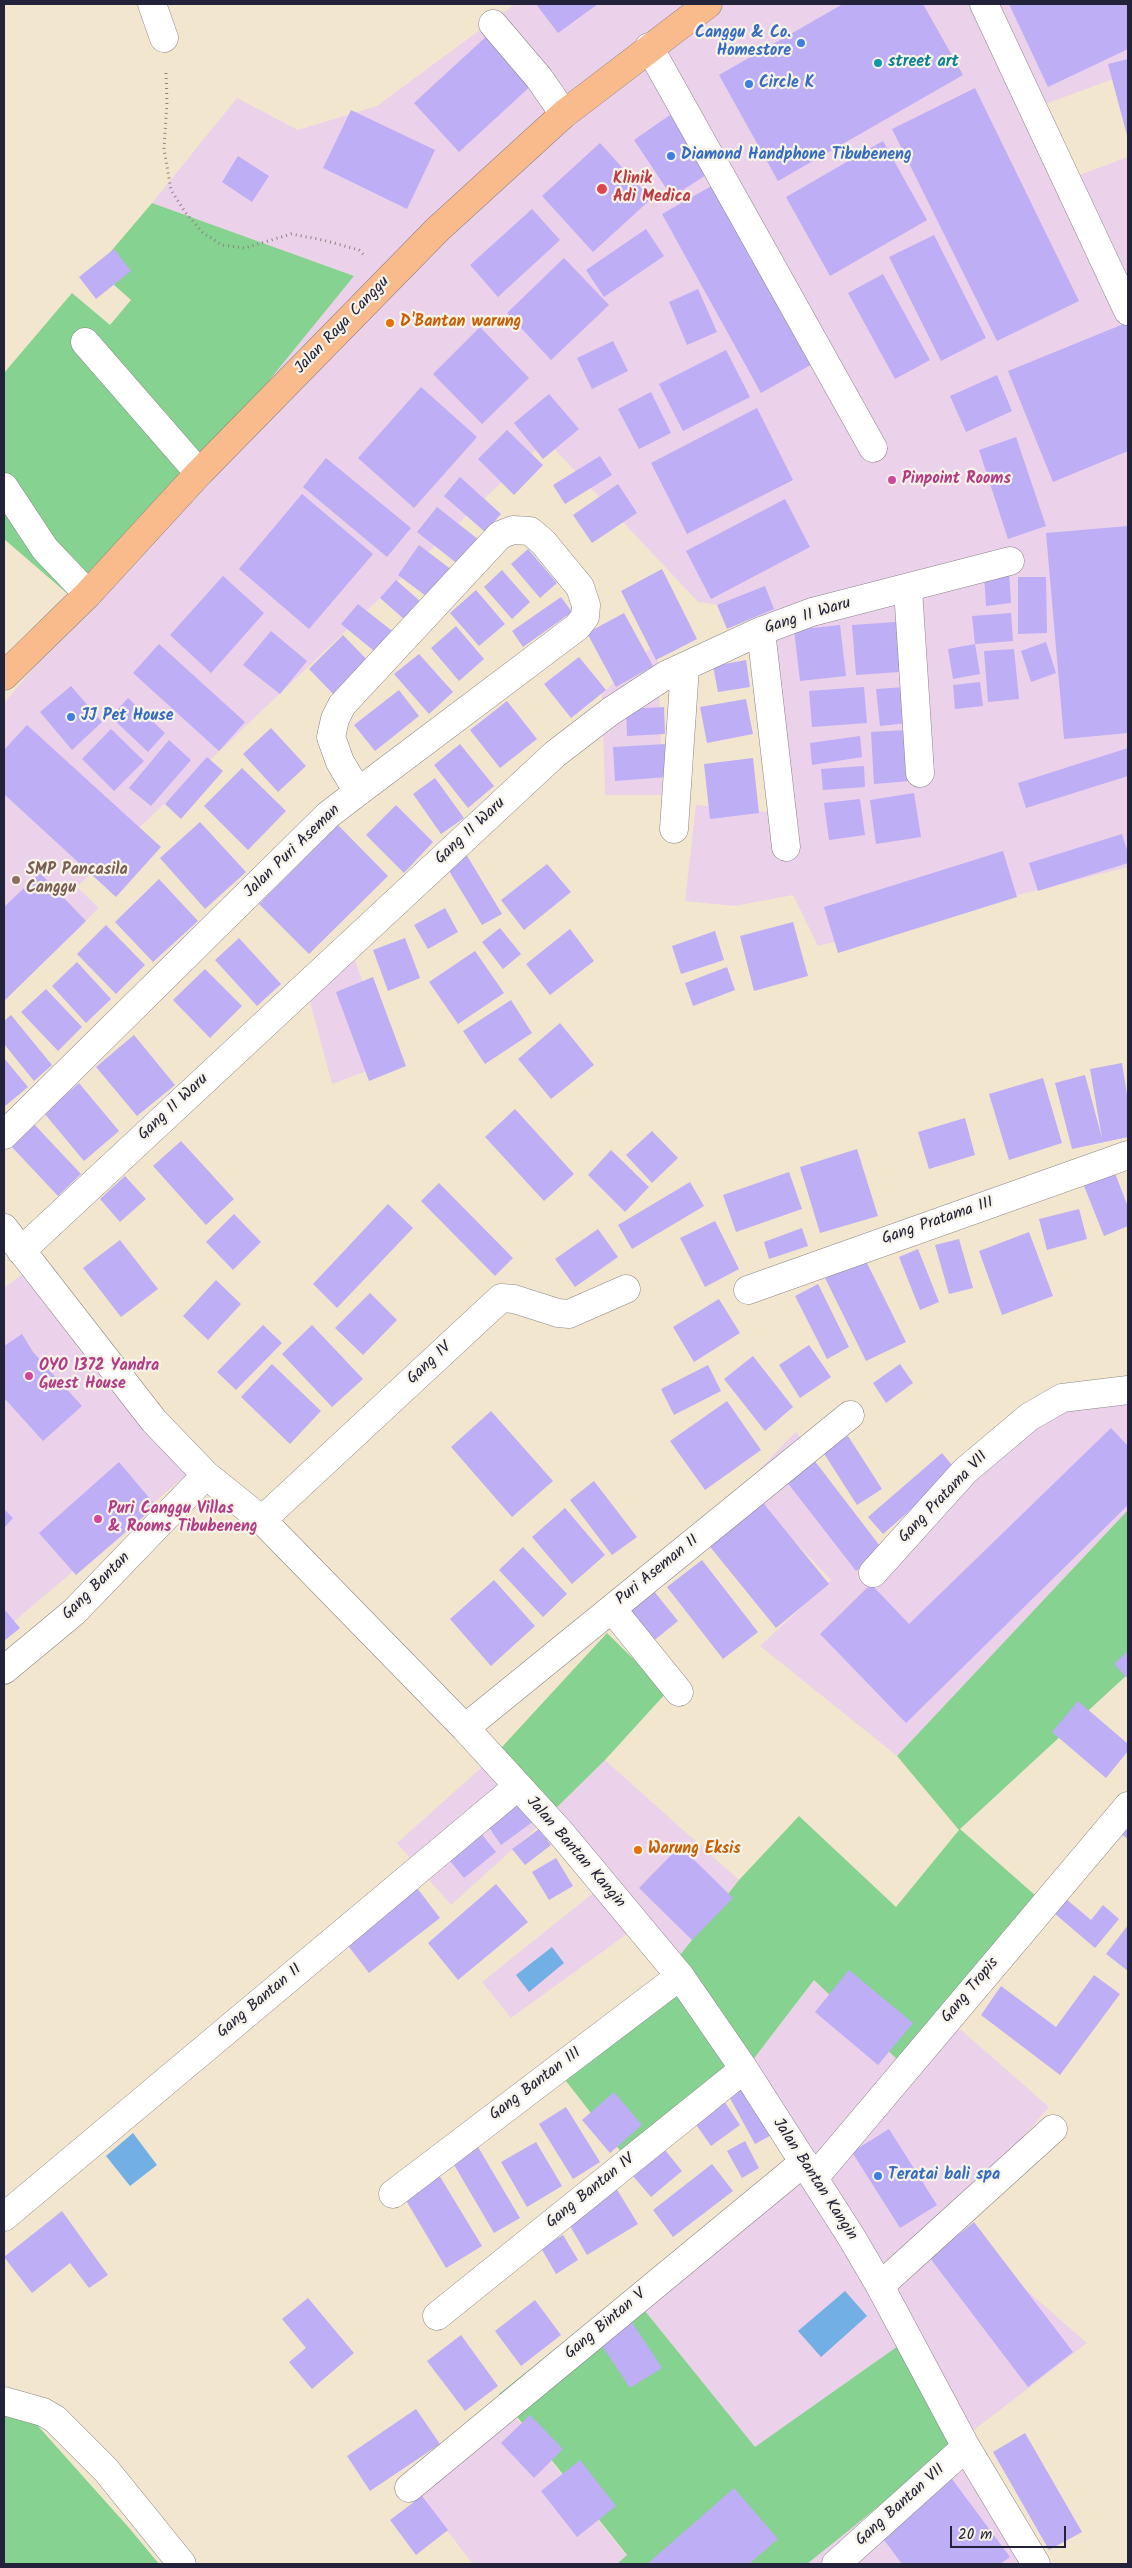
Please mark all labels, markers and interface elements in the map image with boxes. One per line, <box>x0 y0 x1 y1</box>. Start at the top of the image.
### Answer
place label: Canggu & Co. Homestore <box>695 24 791 62</box>
marker: Canggu & Co. Homestore <box>795 37 807 49</box>
place label: street art <box>888 53 959 73</box>
marker: street art <box>872 57 884 69</box>
place label: Circle K <box>759 74 815 94</box>
marker: Circle K <box>743 78 755 90</box>
place label: Diamond Handphone Tibubeneng <box>681 146 912 166</box>
marker: Diamond Handphone Tibubeneng <box>665 150 677 162</box>
place label: Klinik Adi Medica <box>613 170 691 208</box>
marker: Klinik Adi Medica <box>595 182 609 196</box>
street label: Jalan Raya Canggu <box>292 273 394 379</box>
place label: D'Bantan warung <box>400 313 521 333</box>
marker: D'Bantan warung <box>384 317 396 329</box>
place label: Pinpoint Rooms <box>902 470 1011 490</box>
marker: Pinpoint Rooms <box>886 474 898 486</box>
street label: Gang II Waru <box>763 595 853 639</box>
place label: JJ Pet House <box>81 707 173 727</box>
marker: JJ Pet House <box>65 711 77 723</box>
street label: Gang II Waru <box>432 795 510 869</box>
street label: Jalan Puri Aseman <box>241 801 345 903</box>
place label: SMP Pancasila Canggu <box>26 861 128 899</box>
marker: SMP Pancasila Canggu <box>10 874 22 886</box>
street label: Gang II Waru <box>135 1071 213 1145</box>
street label: Gang Pratama III <box>880 1194 996 1250</box>
street label: Gang IV <box>404 1339 456 1389</box>
place label: OYO 1372 Yandra Guest House <box>39 1357 159 1395</box>
marker: OYO 1372 Yandra Guest House <box>23 1370 35 1382</box>
street label: Gang Pratama VII <box>895 1448 993 1548</box>
place label: Puri Canggu Villas & Rooms Tibubeneng <box>108 1500 258 1538</box>
marker: Puri Canggu Villas & Rooms Tibubeneng <box>92 1513 104 1525</box>
street label: Puri Aseman II <box>613 1532 703 1610</box>
street label: Gang Bantan <box>59 1549 135 1625</box>
street label: Jalan Bantan Kangin <box>521 1793 629 1913</box>
place label: Warung Eksis <box>648 1840 741 1860</box>
marker: Warung Eksis <box>632 1844 644 1856</box>
street label: Gang Tropis <box>938 1954 1004 2028</box>
street label: Gang Bantan II <box>214 1961 306 2043</box>
street label: Gang Bantan III <box>486 2044 586 2126</box>
street label: Jalan Bantan Kangin <box>767 2115 861 2245</box>
street label: Gang Bantan IV <box>543 2151 639 2233</box>
place label: Teratai bali spa <box>888 2166 1000 2186</box>
marker: Teratai bali spa <box>872 2170 884 2182</box>
street label: Gang Bintan V <box>562 2286 650 2364</box>
street label: Gang Bantan VII <box>853 2461 949 2551</box>
scale bar <box>952 2516 1068 2548</box>
text: 20 m <box>958 2523 992 2547</box>

